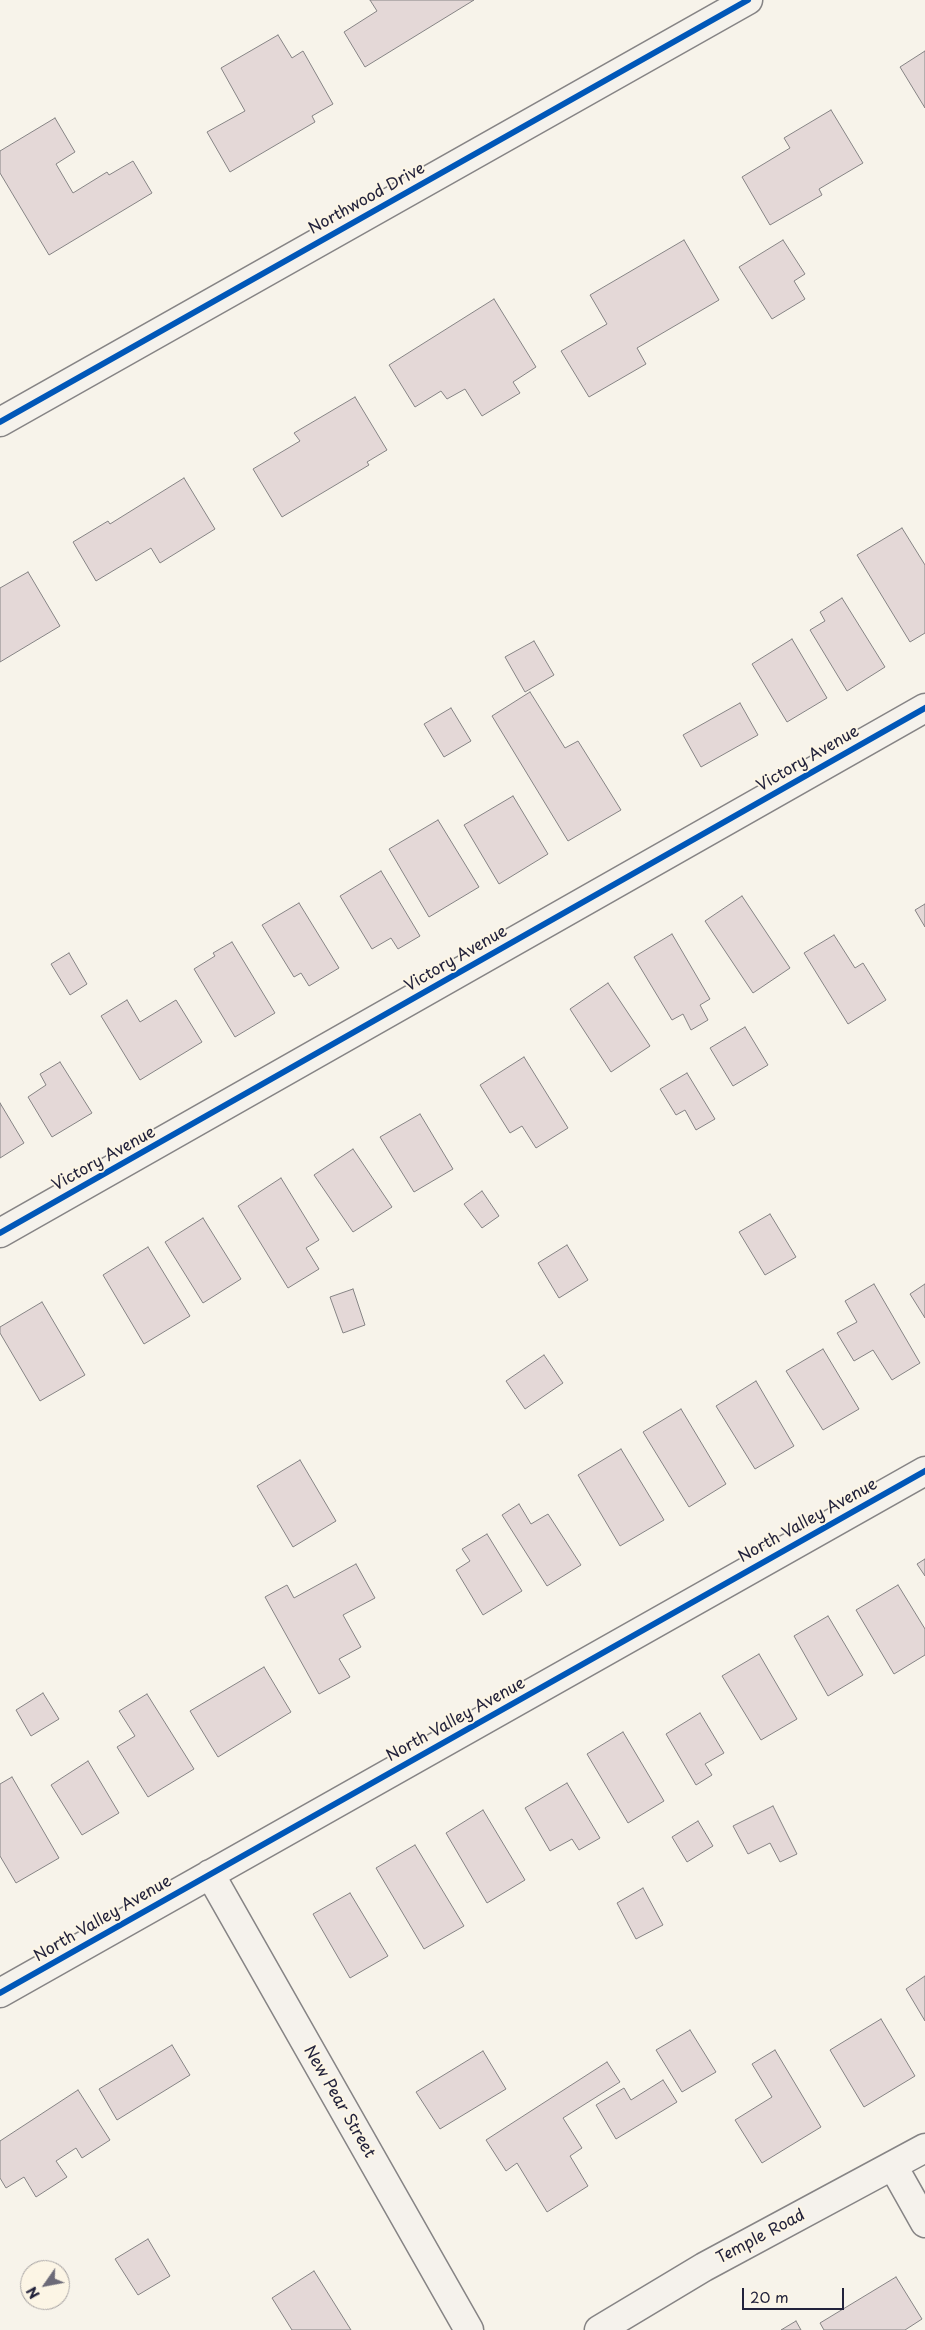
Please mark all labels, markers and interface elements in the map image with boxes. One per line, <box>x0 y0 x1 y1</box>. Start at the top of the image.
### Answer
street label: Northwood Drive <box>306 159 428 239</box>
street label: Victory Avenue <box>753 722 863 796</box>
street label: Victory Avenue <box>401 922 511 996</box>
street label: Victory Avenue <box>49 1123 159 1195</box>
street label: North Valley Avenue <box>735 1475 881 1567</box>
street label: North Valley Avenue <box>383 1674 529 1766</box>
street label: North Valley Avenue <box>31 1872 175 1966</box>
street label: New Pear Street <box>299 2042 379 2162</box>
street label: Temple Road <box>714 2206 808 2268</box>
north arrow <box>20 2260 70 2310</box>
scale bar <box>745 2278 848 2310</box>
text: N <box>21 2283 45 2303</box>
text: 20 m <box>750 2285 789 2308</box>

